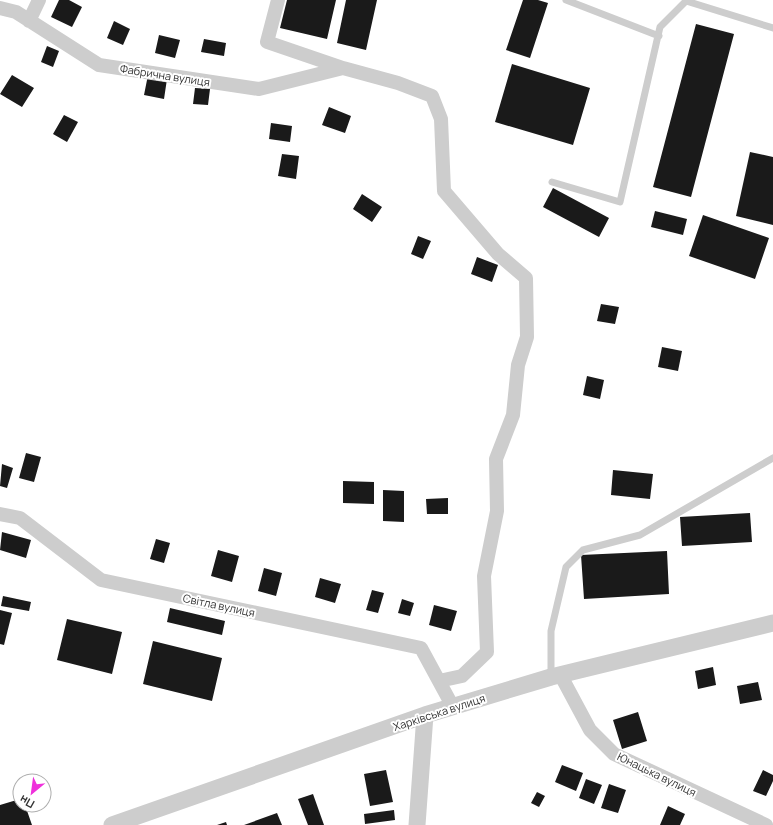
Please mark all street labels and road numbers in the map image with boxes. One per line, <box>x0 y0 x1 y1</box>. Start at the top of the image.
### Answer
street label: Фабрична вулиця <box>119 60 211 90</box>
street label: Світла вулиця <box>182 590 256 620</box>
street label: Харківська вулиця <box>391 690 487 734</box>
street label: Юнацька вулиця <box>615 748 699 800</box>

